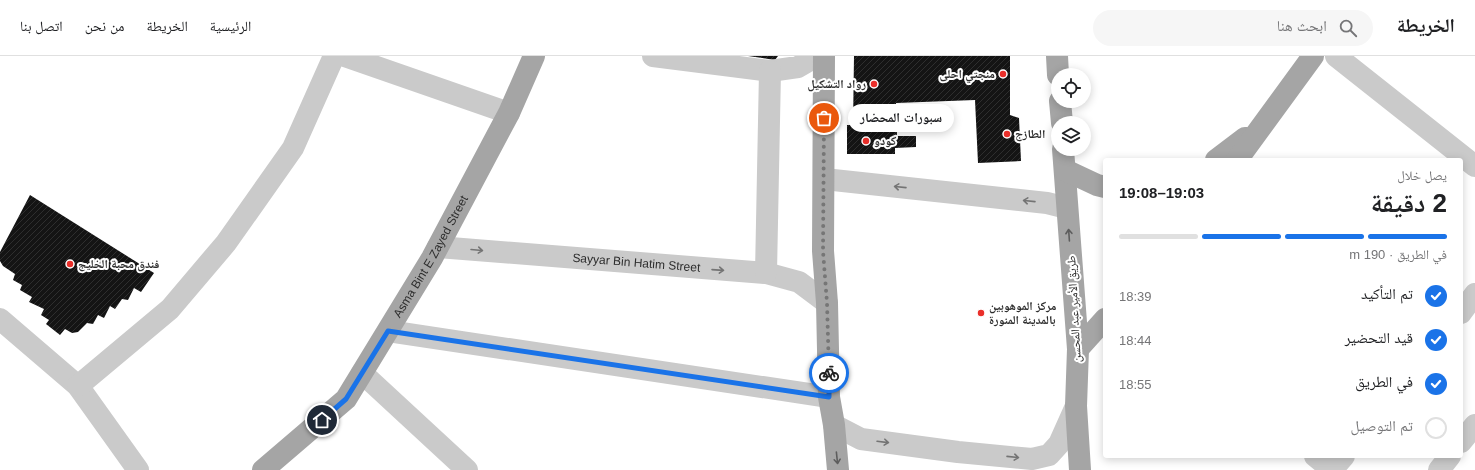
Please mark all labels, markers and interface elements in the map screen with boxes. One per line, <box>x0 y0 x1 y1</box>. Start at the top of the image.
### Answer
search box <box>1093 10 1373 46</box>
text: الخريطة <box>1397 15 1455 36</box>
text: ابحث هنا <box>1277 17 1327 34</box>
icon: search <box>1337 17 1359 39</box>
text: اتصل بنا <box>20 18 63 34</box>
text: من نحن <box>85 18 125 34</box>
text: الخريطة <box>147 18 188 34</box>
text: الرئيسية <box>210 18 251 34</box>
place label: منجتي احلى <box>940 67 995 84</box>
map controls <box>1051 68 1091 156</box>
button: locate <box>1051 68 1091 108</box>
marker: منجتي احلى <box>998 69 1008 79</box>
place label: رواد التشكيل <box>808 77 866 92</box>
marker: رواد التشكيل <box>869 79 879 89</box>
pin <box>807 101 841 135</box>
callout: سبورات المحضار <box>848 104 954 132</box>
icon: bag <box>813 107 835 129</box>
text: سبورات المحضار <box>860 110 942 125</box>
button: layers <box>1051 116 1091 156</box>
place label: الطازج <box>1015 127 1045 142</box>
marker: الطازج <box>1002 129 1012 139</box>
place label: كودو <box>874 134 897 148</box>
marker: كودو <box>861 136 871 146</box>
text: يصل خلال <box>1397 168 1447 183</box>
one-way arrow <box>893 184 906 191</box>
text: 19:03–19:08 <box>1119 184 1204 201</box>
text: 2 دقيقة <box>1371 188 1447 218</box>
street label: Asma Bint E Zayed Street <box>390 193 471 320</box>
one-way arrow <box>1023 197 1036 205</box>
one-way arrow <box>1066 229 1073 242</box>
one-way arrow <box>470 247 483 254</box>
text: في الطريق · 190 m <box>1349 247 1447 262</box>
street label: Sayyar Bin Hatim Street <box>572 251 702 275</box>
street label: طريق الأمير عبد المحسن <box>1064 255 1084 363</box>
place label: فندق محبة الخليج <box>78 257 159 272</box>
marker: فندق محبة الخليج <box>65 259 75 269</box>
one-way arrow <box>711 266 724 273</box>
text: تم التأكيد <box>1361 285 1413 302</box>
icon: check <box>1425 285 1447 307</box>
text: 18:39 <box>1119 289 1152 304</box>
place label: مركز الموهوبين بالمدينة المنورة <box>989 299 1057 327</box>
marker: مركز الموهوبين بالمدينة المنورة <box>976 308 986 318</box>
text: قيد التحضير <box>1345 329 1413 346</box>
icon: check <box>1425 329 1447 351</box>
text: 18:44 <box>1119 333 1152 348</box>
courier <box>809 353 849 393</box>
icon: bike <box>818 362 840 384</box>
text: في الطريق <box>1355 373 1413 390</box>
icon: check <box>1425 373 1447 395</box>
text: 18:55 <box>1119 377 1152 392</box>
pin <box>305 403 339 437</box>
icon: home <box>311 409 333 431</box>
text: تم التوصيل <box>1351 417 1413 434</box>
one-way arrow <box>877 438 890 446</box>
one-way arrow <box>834 451 841 464</box>
one-way arrow <box>1006 453 1019 461</box>

